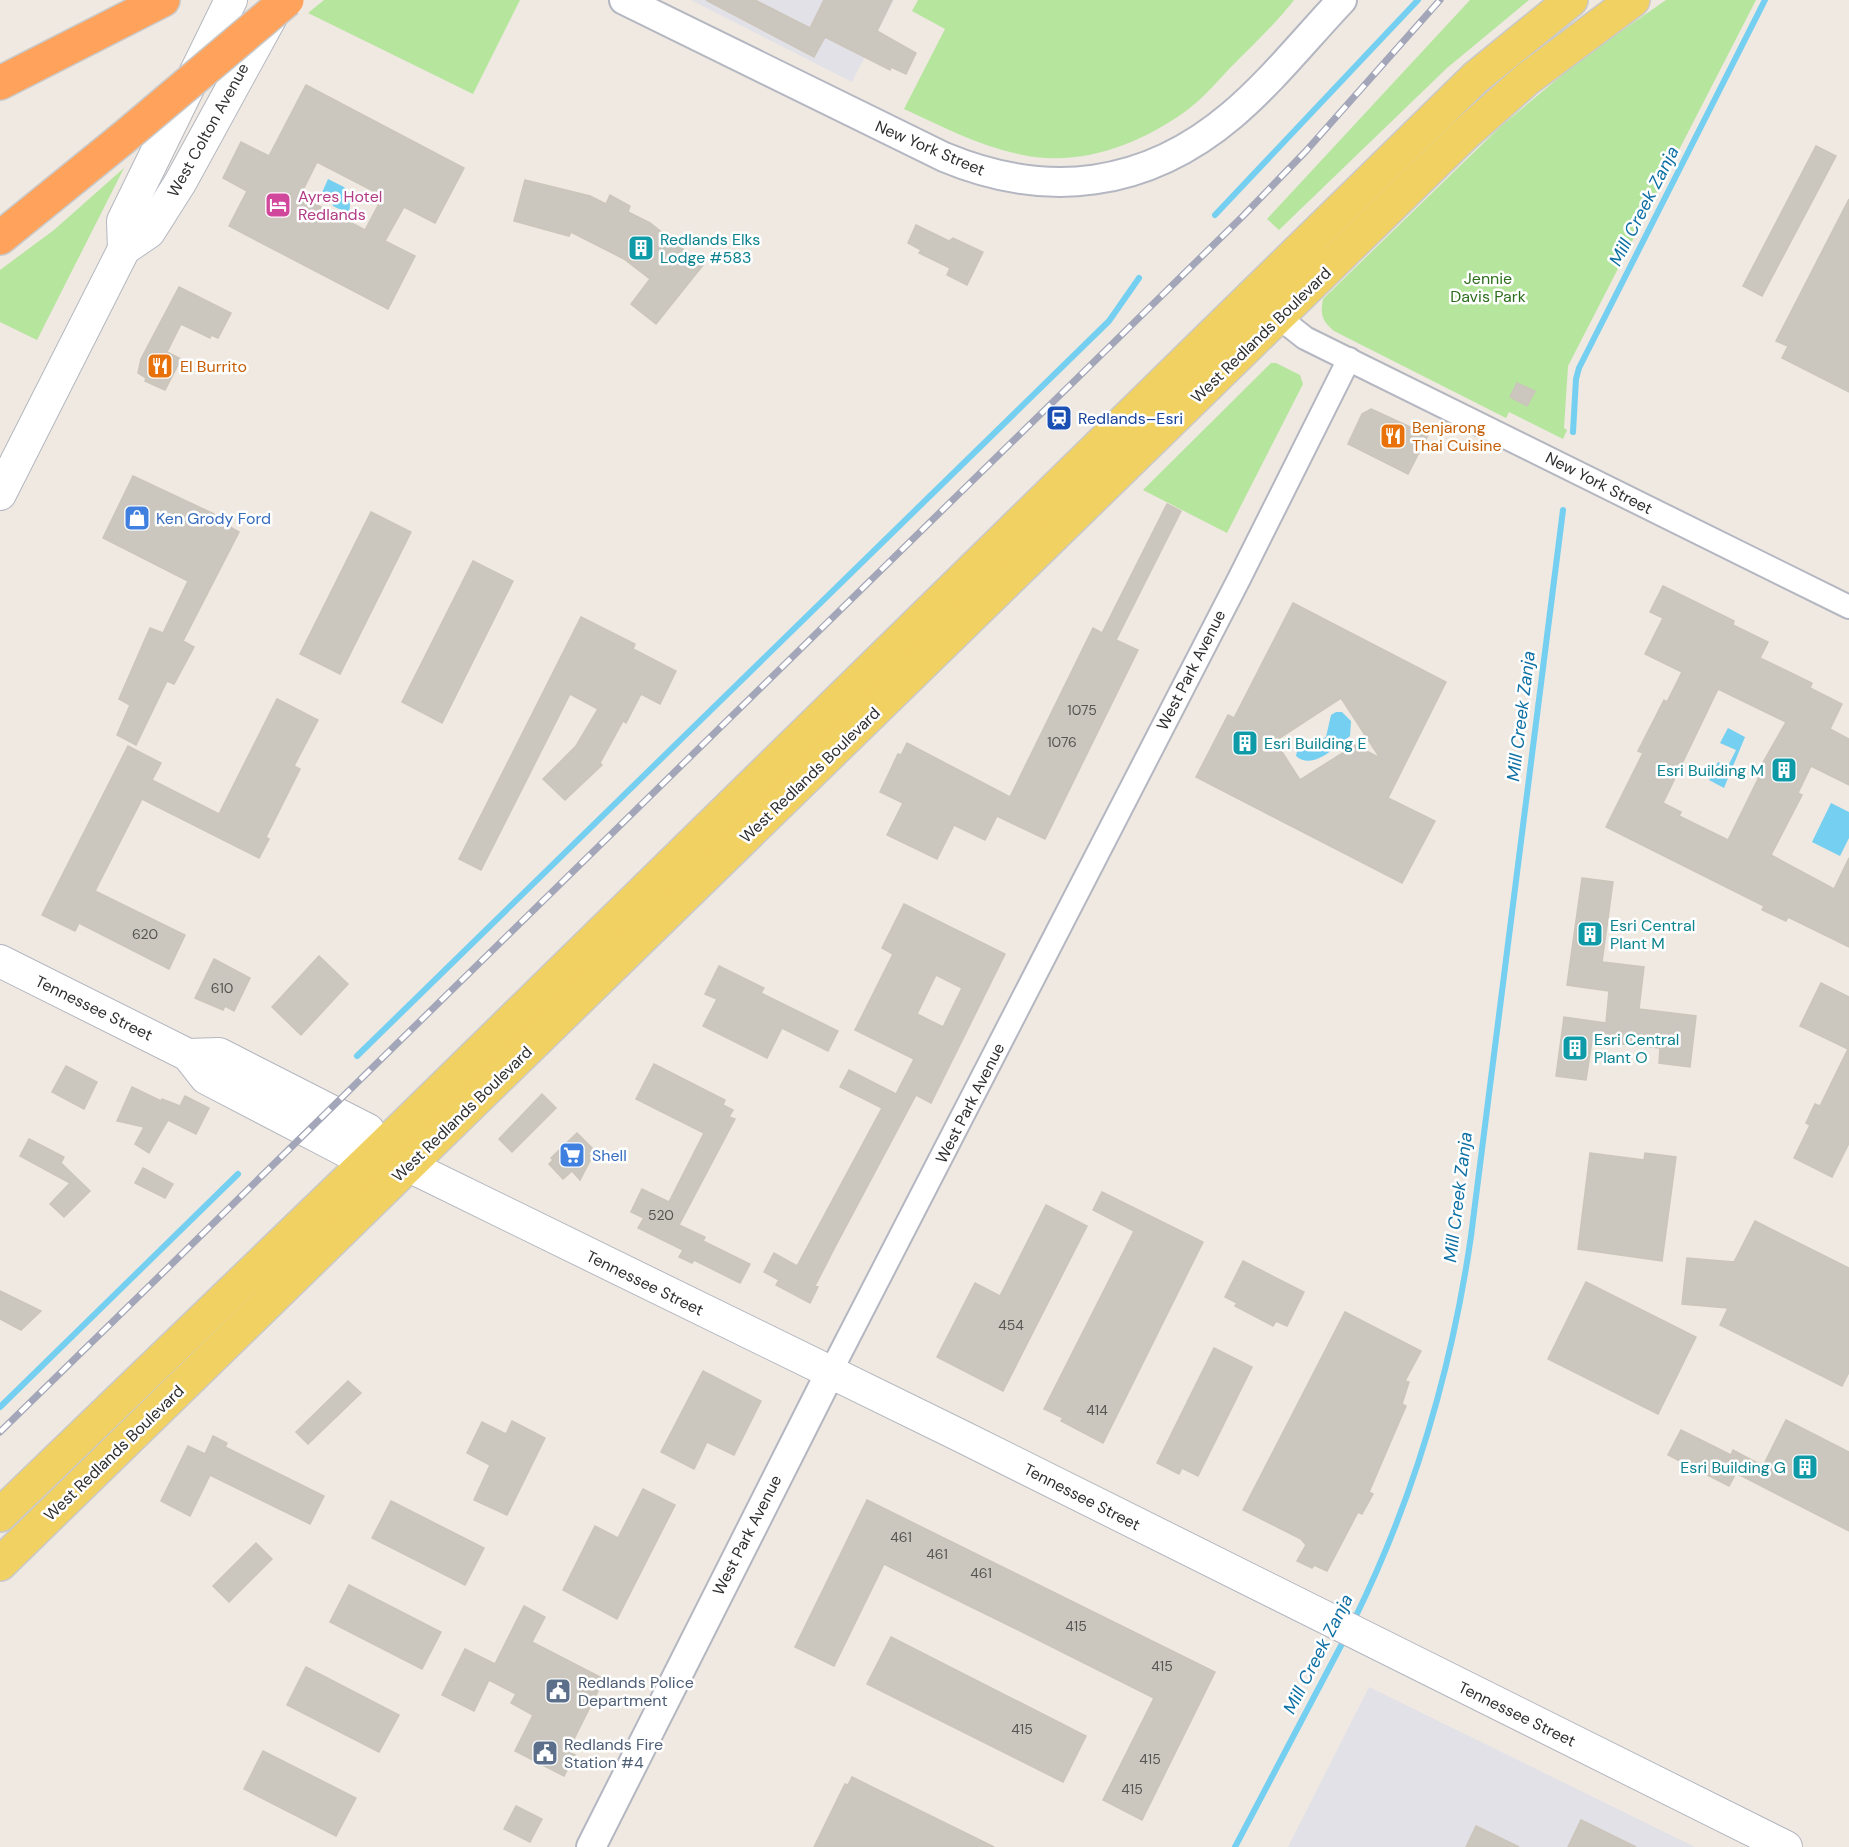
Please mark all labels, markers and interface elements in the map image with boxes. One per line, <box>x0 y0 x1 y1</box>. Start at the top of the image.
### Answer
street label: West Colton Avenue <box>162 59 254 201</box>
street label: New York Street <box>872 115 988 181</box>
water label: Mill Creek Zanja <box>1604 142 1685 270</box>
place label: Ayres Hotel Redlands <box>298 186 382 225</box>
hotel icon: Ayres Hotel Redlands <box>263 190 293 220</box>
place label: Redlands Elks Lodge #583 <box>660 229 760 268</box>
building icon: Redlands Elks Lodge #583 <box>626 233 656 263</box>
street label: West Redlands Boulevard <box>1186 263 1336 407</box>
park label: Jennie Davis Park <box>1450 268 1526 307</box>
restaurant icon: El Burrito <box>145 351 175 381</box>
place label: El Burrito <box>180 356 247 377</box>
station icon: Redlands–Esri <box>1044 403 1074 433</box>
place label: Redlands–Esri <box>1078 408 1183 429</box>
place label: Benjarong Thai Cuisine <box>1412 417 1502 456</box>
restaurant icon: Benjarong Thai Cuisine <box>1378 421 1408 451</box>
street label: New York Street <box>1542 447 1656 519</box>
shop icon: Ken Grody Ford <box>122 503 152 533</box>
place label: Ken Grody Ford <box>156 508 271 529</box>
street label: West Park Avenue <box>1152 606 1230 734</box>
water label: Mill Creek Zanja <box>1501 649 1541 783</box>
house number: 1075 <box>1067 701 1097 719</box>
street label: West Redlands Boulevard <box>735 703 885 847</box>
building icon: Esri Building E <box>1230 728 1260 758</box>
house number: 1076 <box>1047 733 1077 751</box>
place label: Esri Building E <box>1264 733 1367 754</box>
building icon: Esri Building M <box>1769 755 1799 785</box>
place label: Esri Building M <box>1657 760 1764 781</box>
place label: Esri Central Plant M <box>1610 915 1695 954</box>
building icon: Esri Central Plant M <box>1575 919 1605 949</box>
house number: 620 <box>132 925 158 943</box>
street label: Tennessee Street <box>32 971 156 1045</box>
house number: 610 <box>211 979 233 997</box>
place label: Esri Central Plant O <box>1594 1029 1679 1068</box>
building icon: Esri Central Plant O <box>1560 1033 1590 1063</box>
street label: West Park Avenue <box>931 1039 1009 1167</box>
street label: West Redlands Boulevard <box>387 1042 537 1186</box>
water label: Mill Creek Zanja <box>1438 1130 1478 1264</box>
supermarket icon: Shell <box>557 1140 587 1170</box>
place label: Shell <box>592 1145 627 1166</box>
house number: 520 <box>648 1206 674 1224</box>
street label: Tennessee Street <box>583 1246 707 1320</box>
house number: 454 <box>998 1316 1024 1334</box>
street label: West Redlands Boulevard <box>39 1381 189 1525</box>
house number: 414 <box>1086 1401 1108 1419</box>
building icon: Esri Building G <box>1790 1452 1820 1482</box>
place label: Esri Building G <box>1680 1457 1786 1478</box>
street label: Tennessee Street <box>1020 1459 1144 1535</box>
street label: West Park Avenue <box>708 1471 786 1599</box>
house number: 461 <box>890 1528 912 1546</box>
house number: 461 <box>926 1545 948 1563</box>
house number: 461 <box>970 1564 992 1582</box>
water label: Mill Creek Zanja <box>1278 1590 1359 1718</box>
house number: 415 <box>1065 1617 1087 1635</box>
house number: 415 <box>1151 1657 1173 1675</box>
place label: Redlands Police Department <box>578 1672 694 1711</box>
public building icon: Redlands Police Department <box>543 1676 573 1706</box>
street label: Tennessee Street <box>1455 1677 1579 1751</box>
house number: 415 <box>1011 1720 1033 1738</box>
place label: Redlands Fire Station #4 <box>564 1734 663 1773</box>
public building icon: Redlands Fire Station #4 <box>530 1738 560 1768</box>
house number: 415 <box>1139 1750 1161 1768</box>
house number: 415 <box>1121 1780 1143 1798</box>

